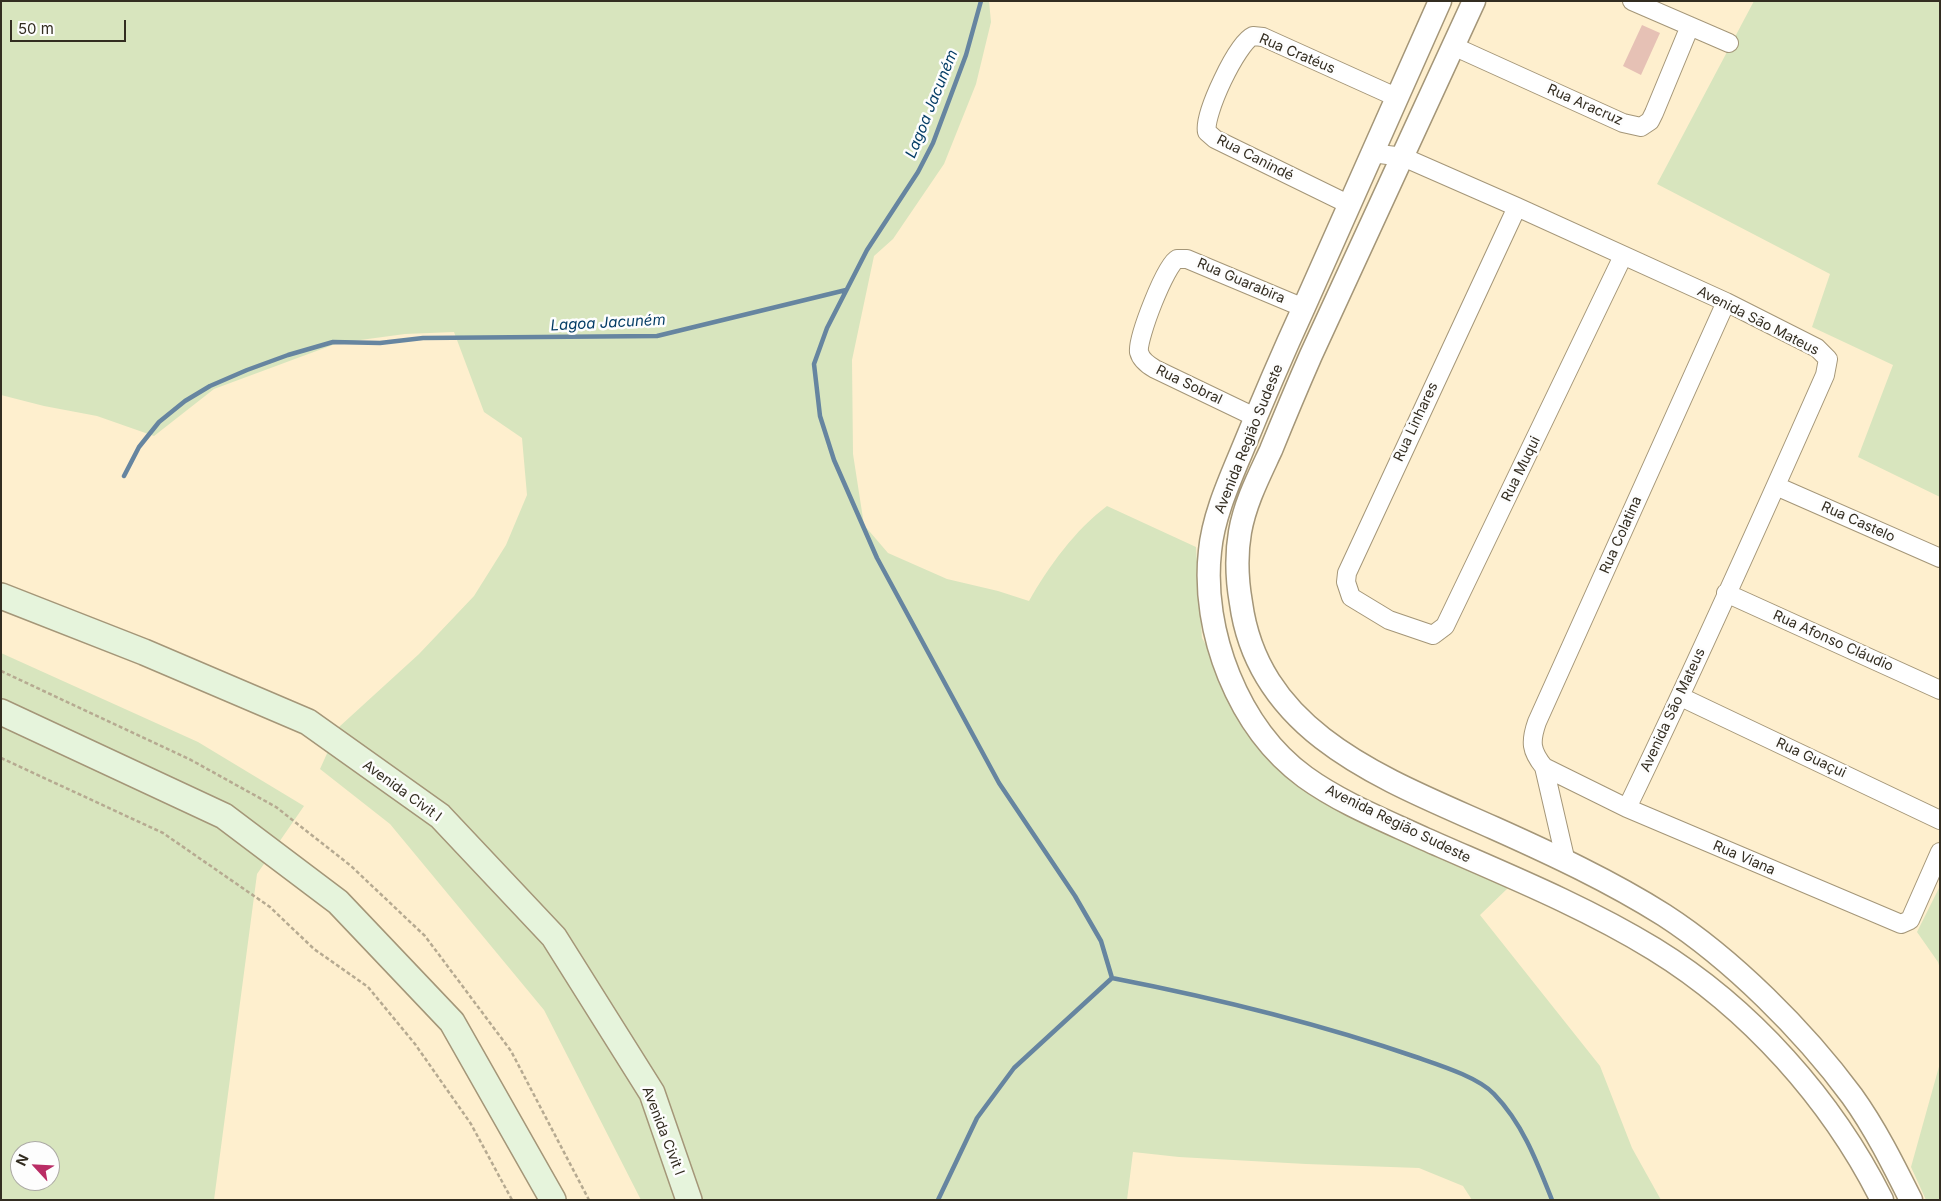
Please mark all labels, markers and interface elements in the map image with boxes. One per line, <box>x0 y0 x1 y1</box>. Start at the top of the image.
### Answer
scale bar <box>12 10 129 42</box>
text: 50 m <box>18 19 54 38</box>
street label: Rua Cratéus <box>1257 30 1337 78</box>
water label: Lagoa Jacuném <box>902 47 962 161</box>
street label: Rua Aracruz <box>1545 81 1625 129</box>
street label: Rua Canindé <box>1214 131 1296 185</box>
street label: Rua Guarabira <box>1195 255 1287 307</box>
street label: Avenida São Mateus <box>1694 283 1822 359</box>
water label: Lagoa Jacuném <box>550 311 666 335</box>
street label: Rua Sobral <box>1153 362 1225 408</box>
street label: Avenida Região Sudeste <box>1211 362 1287 516</box>
street label: Rua Linhares <box>1390 380 1442 464</box>
street label: Rua Muqui <box>1498 434 1544 504</box>
street label: Rua Colatina <box>1596 494 1646 576</box>
street label: Rua Castelo <box>1819 498 1897 546</box>
street label: Rua Afonso Cláudio <box>1770 607 1896 675</box>
street label: Avenida São Mateus <box>1637 646 1709 774</box>
street label: Rua Guaçui <box>1773 734 1849 782</box>
street label: Avenida Civit I <box>359 757 445 825</box>
street label: Avenida Região Sudeste <box>1323 781 1473 867</box>
street label: Rua Viana <box>1710 837 1778 879</box>
street label: Avenida Civit I <box>638 1084 688 1178</box>
north arrow <box>10 1141 60 1191</box>
text: N <box>12 1151 32 1168</box>

